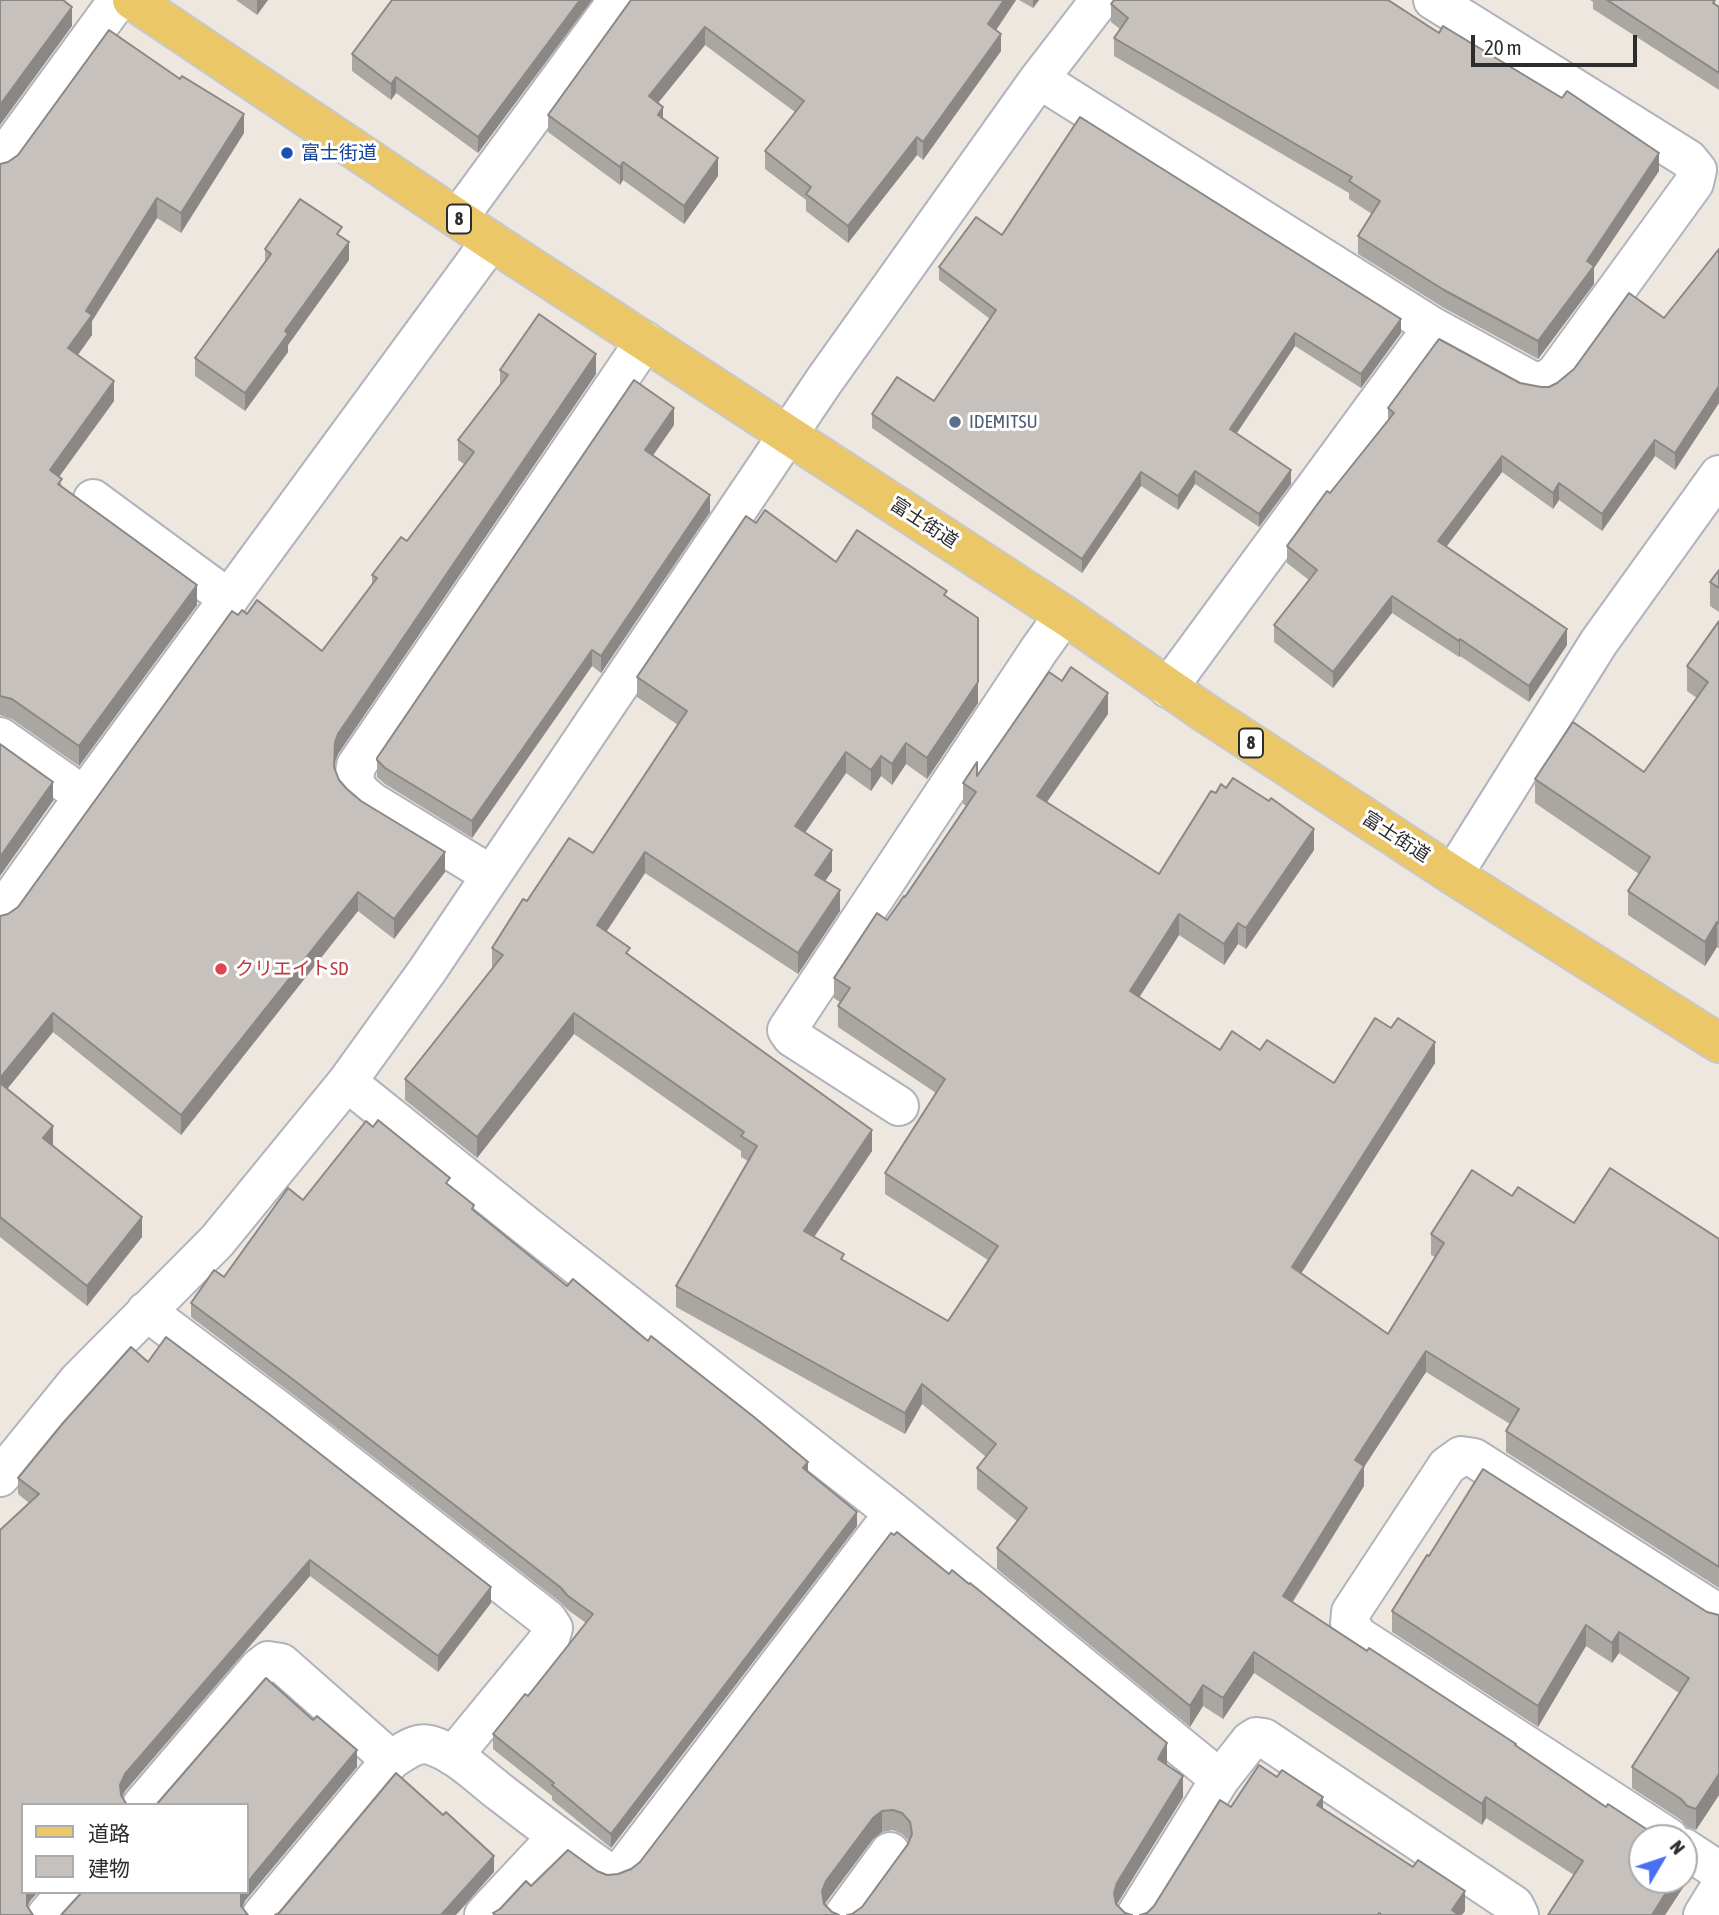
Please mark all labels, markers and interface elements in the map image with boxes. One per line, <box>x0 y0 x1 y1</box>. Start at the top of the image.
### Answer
scale bar <box>1474 21 1640 65</box>
text: 20 m <box>1484 35 1522 59</box>
place label: 富士街道 <box>301 142 377 164</box>
marker: 富士街道 <box>279 145 295 161</box>
road number: 8 <box>447 204 471 233</box>
place label: IDEMITSU <box>969 411 1038 433</box>
marker: IDEMITSU <box>947 414 963 430</box>
street label: 富士街道 <box>886 493 962 553</box>
road number: 8 <box>1239 728 1263 758</box>
street label: 富士街道 <box>1358 807 1434 867</box>
place label: クリエイトSD <box>235 958 349 980</box>
marker: クリエイトSD <box>213 961 229 977</box>
legend <box>21 1803 248 1894</box>
text: 道路 <box>88 1821 130 1845</box>
north arrow <box>1628 1824 1698 1894</box>
text: N <box>1666 1836 1690 1858</box>
text: 建物 <box>88 1856 130 1880</box>

